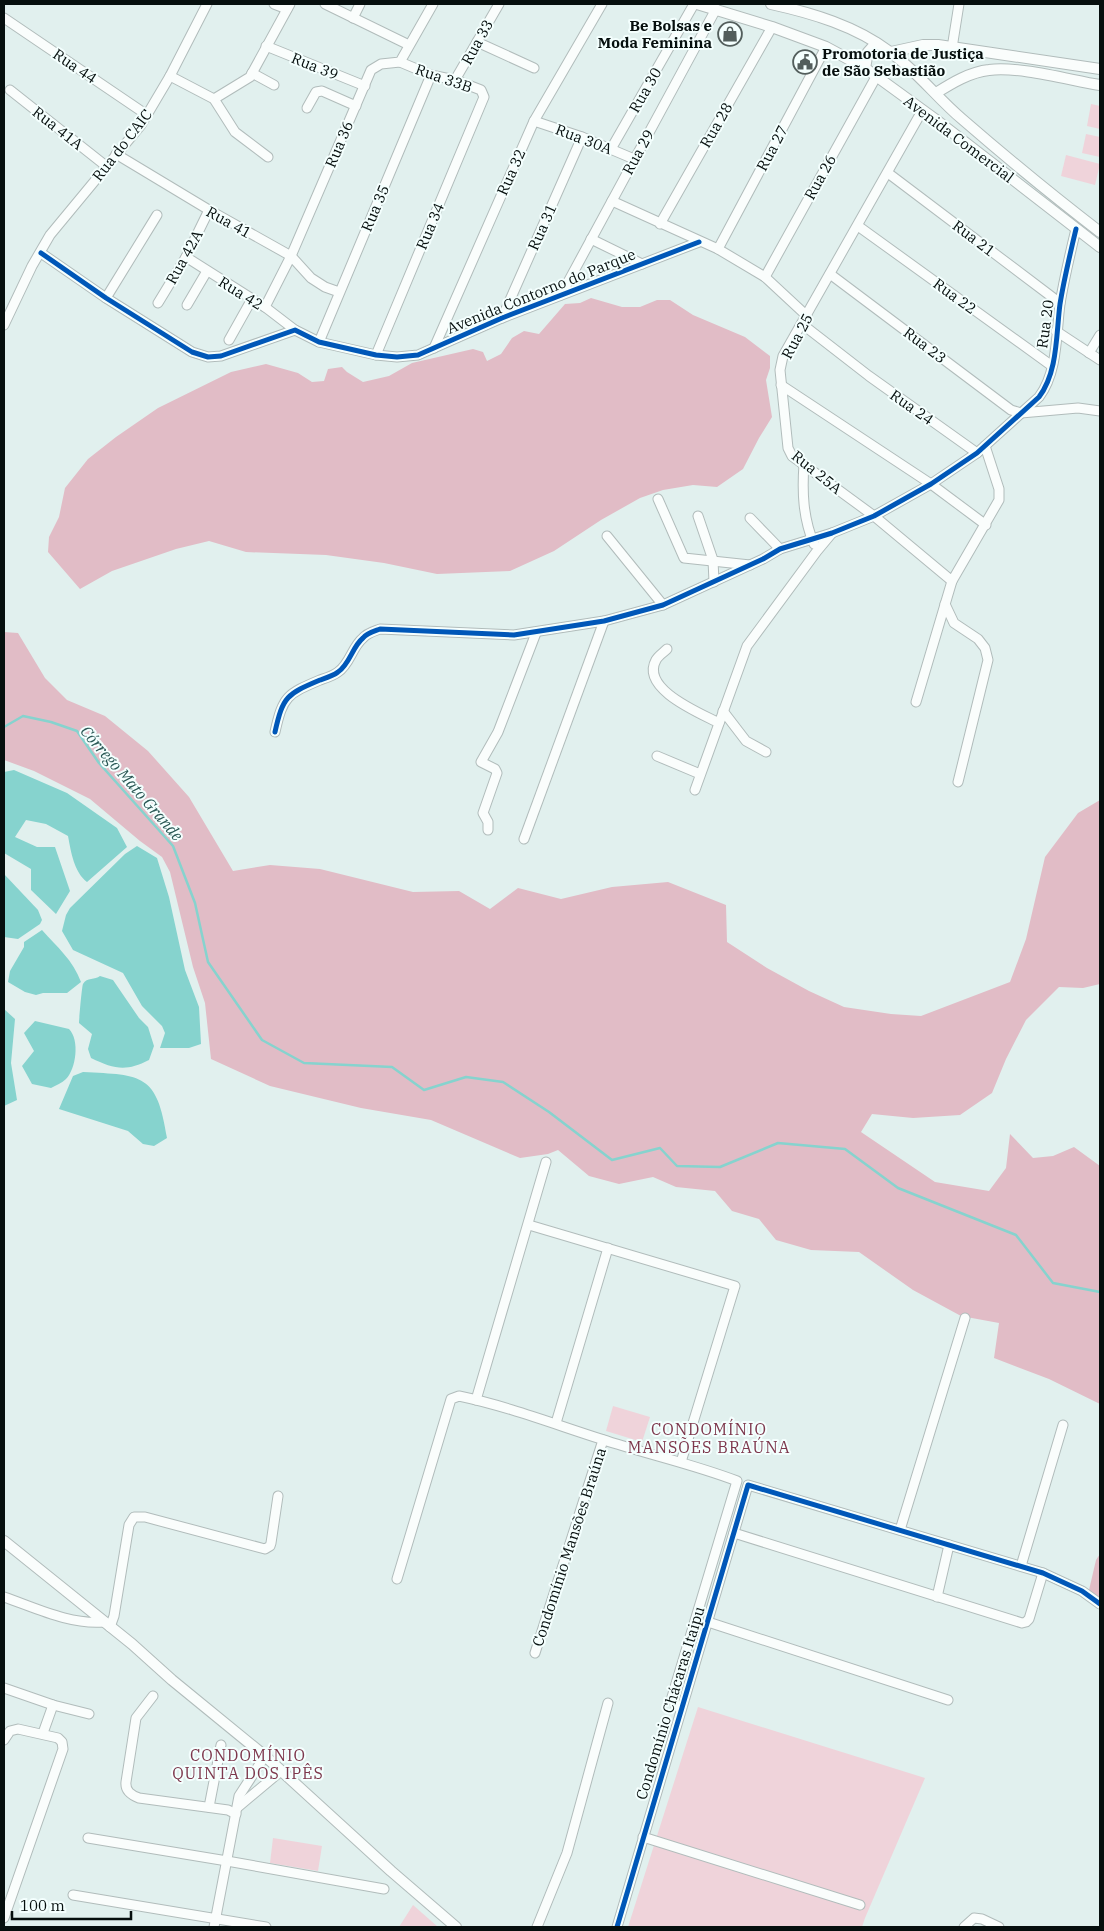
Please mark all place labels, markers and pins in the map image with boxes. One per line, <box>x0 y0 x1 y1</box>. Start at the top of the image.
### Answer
place label: Be Bolsas e Moda Feminina <box>598 16 712 52</box>
shop icon: Be Bolsas e Moda Feminina <box>717 21 743 47</box>
place label: Promotoria de Justiça de São Sebastião <box>822 44 984 80</box>
public building icon: Promotoria de Justiça de São Sebastião <box>792 49 818 75</box>

